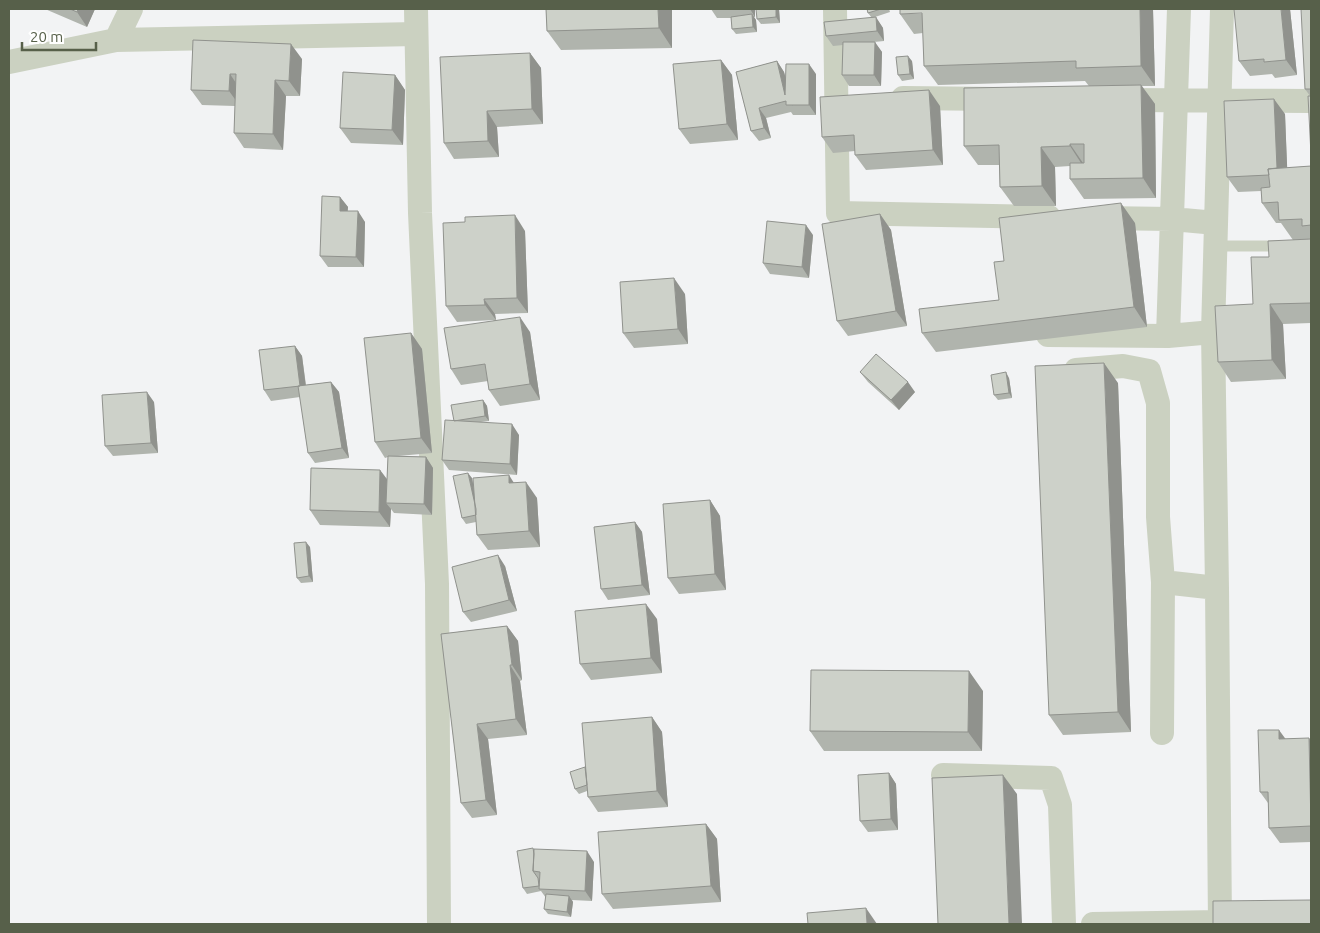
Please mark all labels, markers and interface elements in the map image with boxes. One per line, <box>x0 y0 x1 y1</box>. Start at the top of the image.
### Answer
scale bar <box>22 20 96 52</box>
text: 20 m <box>30 28 63 45</box>

